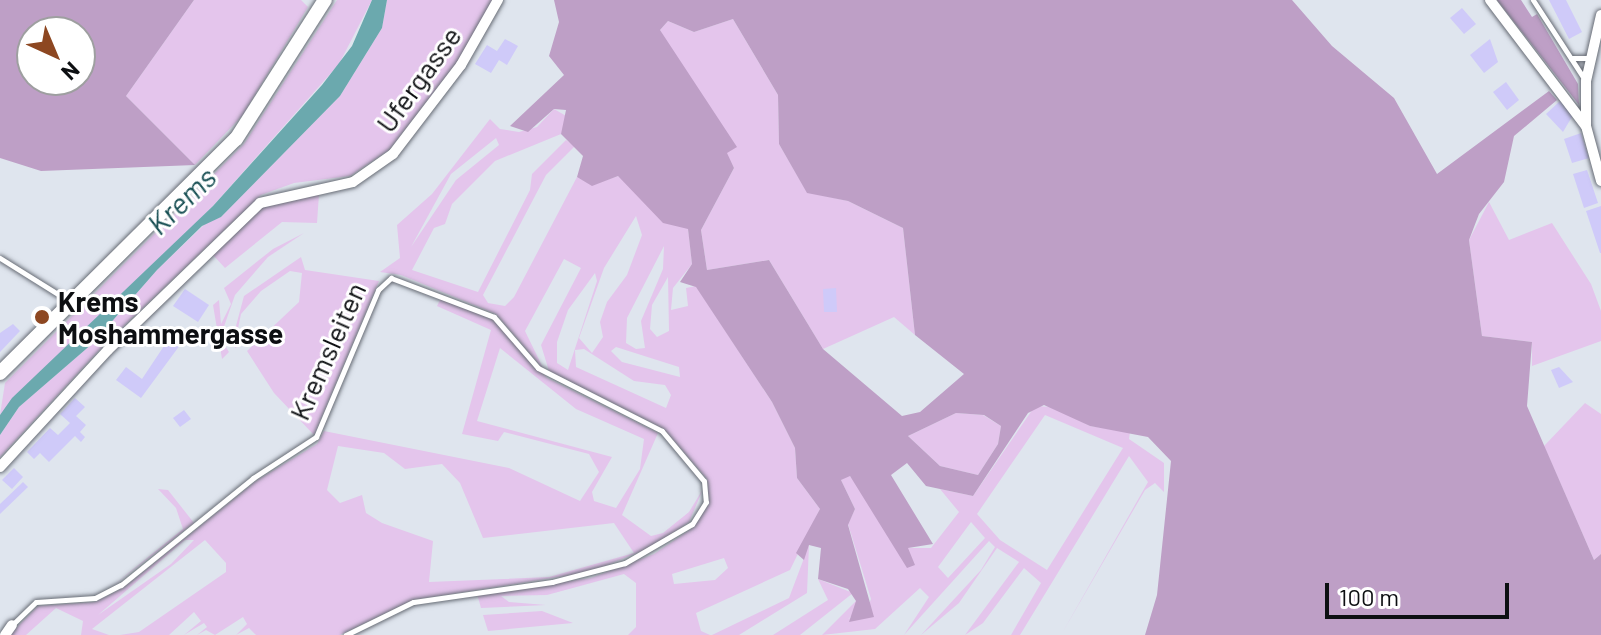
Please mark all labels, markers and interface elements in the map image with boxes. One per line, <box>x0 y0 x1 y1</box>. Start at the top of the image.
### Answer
north arrow <box>16 16 96 96</box>
street label: Ufergasse <box>368 20 468 138</box>
text: N <box>57 57 86 86</box>
water label: Krems <box>139 159 223 241</box>
street label: Kremsleiten <box>282 277 372 425</box>
place label: Krems Moshammergasse <box>58 284 283 350</box>
marker: Krems Moshammergasse <box>33 308 51 326</box>
scale bar <box>1329 567 1513 617</box>
text: 100 m <box>1339 582 1399 611</box>

